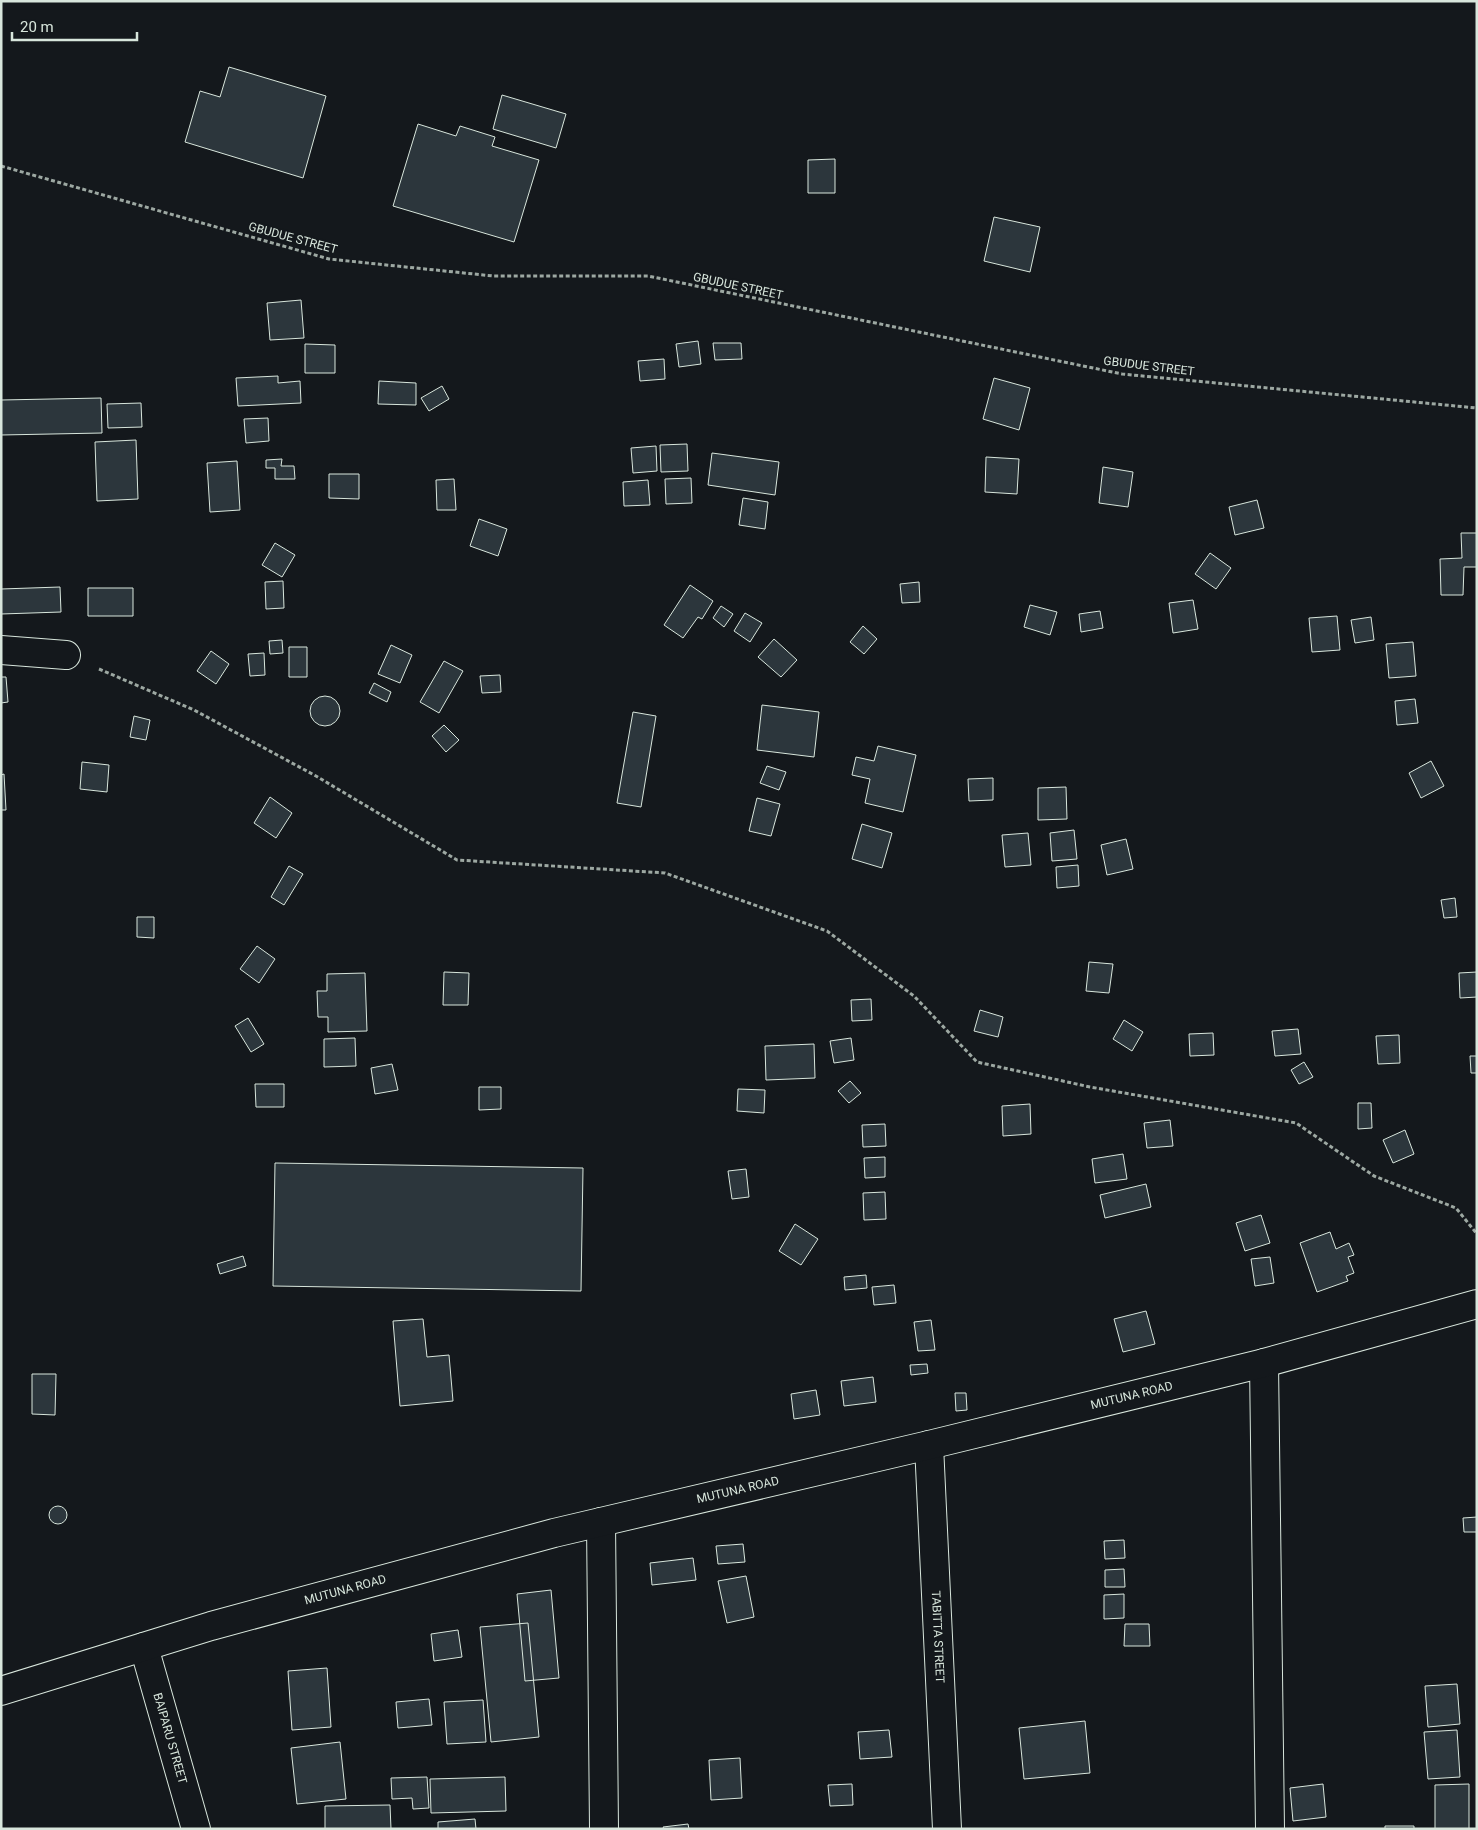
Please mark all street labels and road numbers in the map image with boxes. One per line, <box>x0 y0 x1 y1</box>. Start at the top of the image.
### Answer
street label: GBUDUE STREET <box>247 219 339 257</box>
street label: GBUDUE STREET <box>692 270 784 302</box>
street label: GBUDUE STREET <box>1103 353 1195 379</box>
street label: MUTUNA ROAD <box>1089 1379 1174 1412</box>
street label: MUTUNA ROAD <box>695 1473 780 1506</box>
street label: MUTUNA ROAD <box>303 1572 388 1607</box>
street label: TABITTA STREET <box>929 1590 947 1683</box>
street label: BAIPARU STREET <box>150 1691 190 1785</box>

